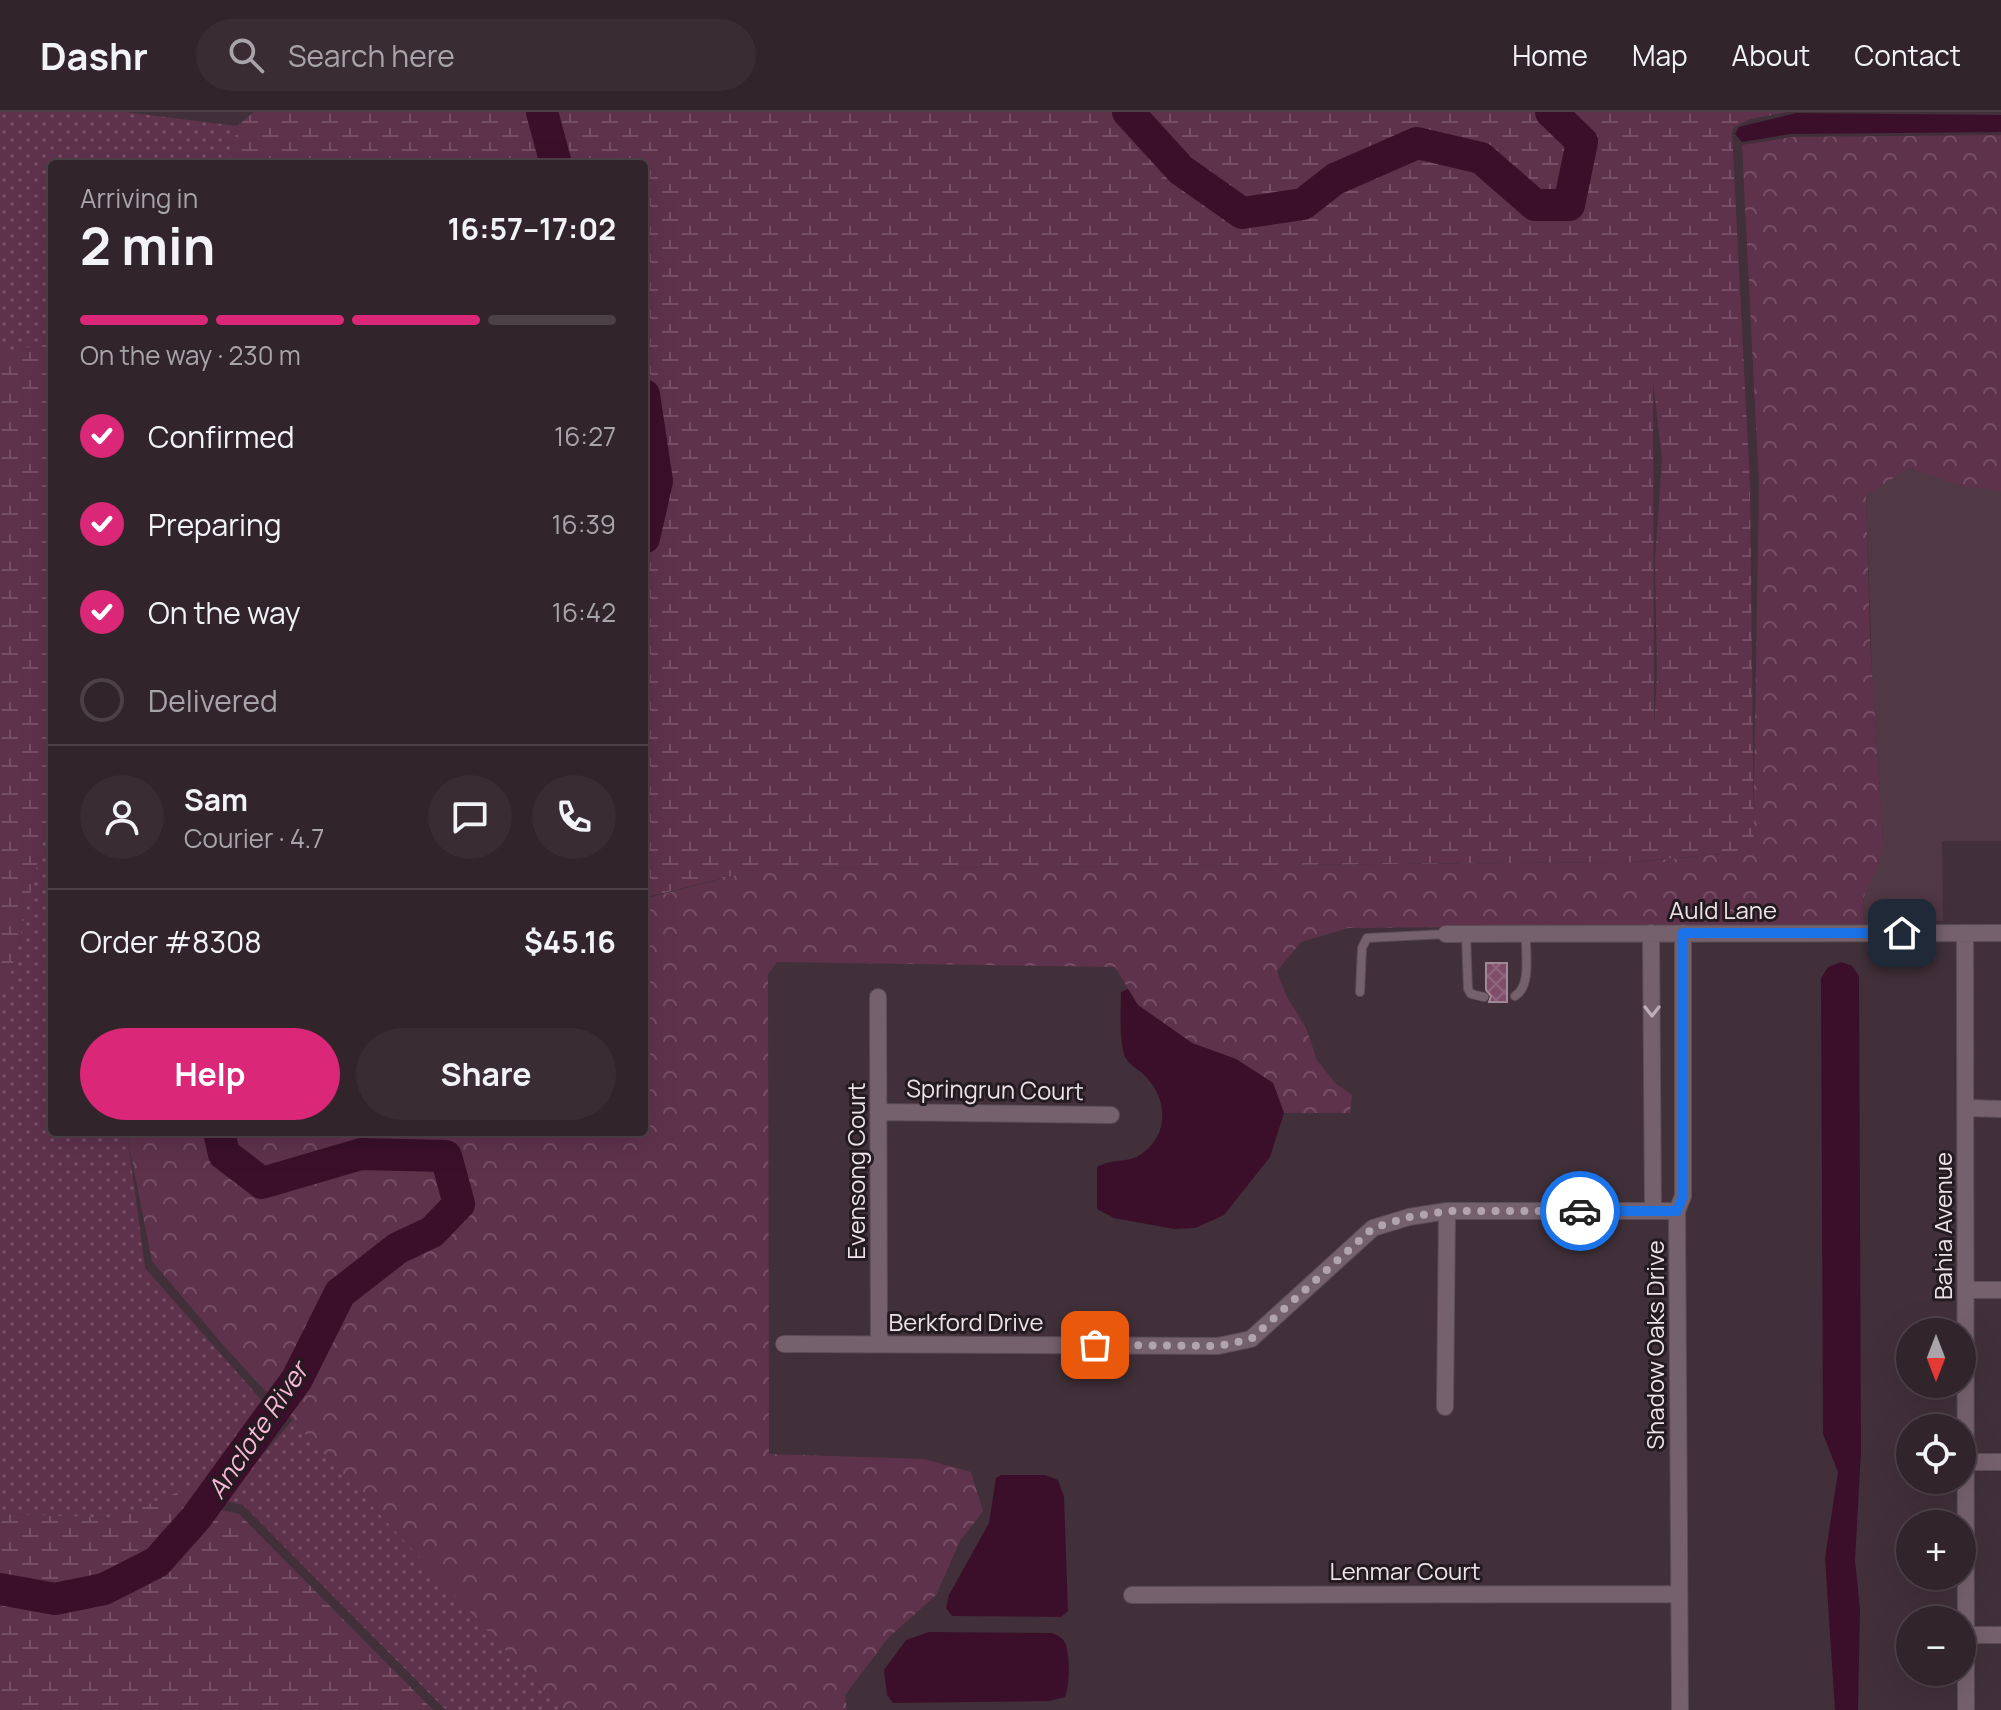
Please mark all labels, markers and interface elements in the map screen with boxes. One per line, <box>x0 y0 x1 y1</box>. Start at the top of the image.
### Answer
search box <box>196 19 756 91</box>
text: Dashr <box>40 29 148 81</box>
icon: search <box>224 33 268 77</box>
text: Search here <box>288 35 455 76</box>
text: Home <box>1512 36 1588 74</box>
text: Map <box>1632 36 1688 74</box>
text: About <box>1732 36 1810 74</box>
text: Contact <box>1854 36 1961 74</box>
text: Arriving in <box>80 180 198 216</box>
text: 16:57–17:02 <box>447 208 616 249</box>
text: 2 min <box>80 210 215 281</box>
text: On the way · 230 m <box>80 337 301 373</box>
icon: check <box>80 414 124 458</box>
text: Confirmed <box>148 416 295 457</box>
text: 16:27 <box>554 418 616 454</box>
icon: check <box>80 502 124 546</box>
text: Preparing <box>148 504 282 545</box>
text: 16:39 <box>551 506 616 542</box>
icon: check <box>80 590 124 634</box>
text: On the way <box>148 592 301 633</box>
text: 16:42 <box>552 594 616 630</box>
text: Delivered <box>148 680 278 721</box>
button: person <box>80 775 164 859</box>
button: chat <box>428 775 512 859</box>
button: phone <box>532 775 616 859</box>
text: Sam <box>184 779 248 820</box>
text: Courier · 4.7 <box>184 820 324 856</box>
street label: Auld Lane <box>1669 893 1777 926</box>
pin <box>1868 899 1936 967</box>
icon: home <box>1880 911 1924 955</box>
text: Order #8308 <box>80 921 262 962</box>
text: $45.16 <box>524 921 616 962</box>
one-way arrow <box>1643 1005 1661 1018</box>
button: Help <box>80 1028 340 1120</box>
button: Share <box>356 1028 616 1120</box>
street label: Springrun Court <box>906 1071 1084 1107</box>
street label: Evensong Court <box>839 1082 872 1260</box>
street label: Bahia Avenue <box>1926 1152 1959 1300</box>
courier <box>1540 1171 1620 1251</box>
icon: car <box>1558 1189 1602 1233</box>
street label: Shadow Oaks Drive <box>1638 1240 1671 1450</box>
street label: Berkford Drive <box>888 1305 1044 1338</box>
pin <box>1061 1311 1129 1379</box>
north arrow <box>1896 1318 1976 1398</box>
map controls <box>1896 1318 1976 1686</box>
icon: bag <box>1073 1323 1117 1367</box>
water label: Anclote River <box>198 1352 318 1505</box>
button: locate <box>1896 1414 1976 1494</box>
button: + <box>1896 1510 1976 1590</box>
street label: Lenmar Court <box>1329 1554 1481 1587</box>
button: − <box>1896 1606 1976 1686</box>

